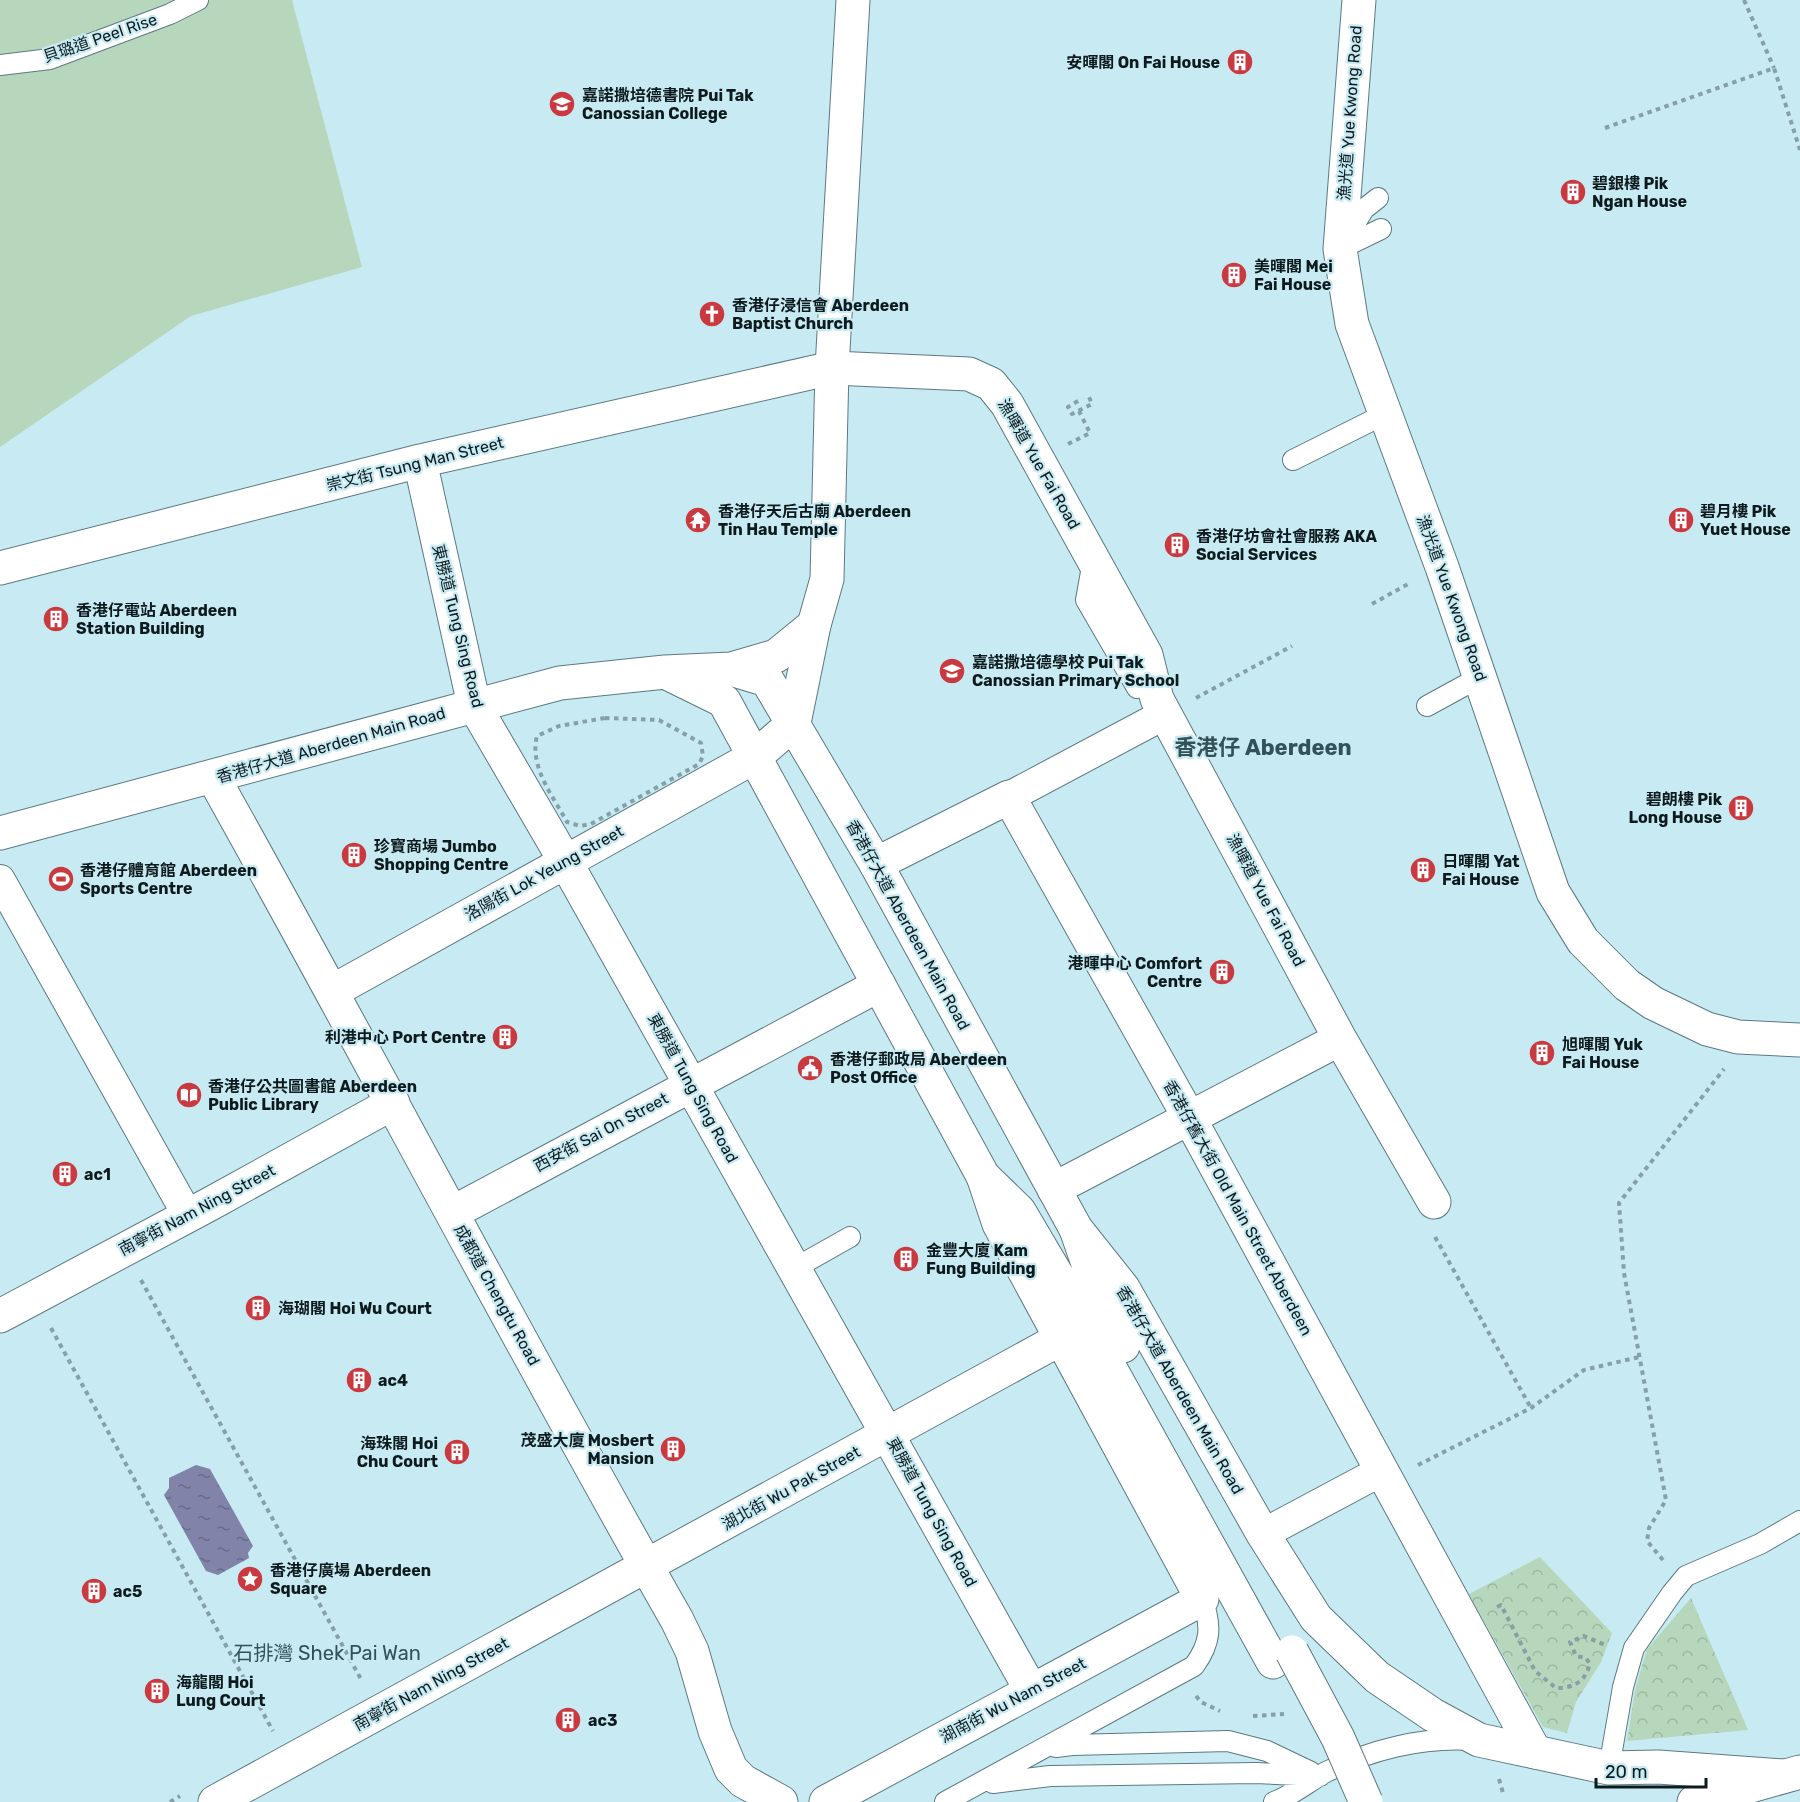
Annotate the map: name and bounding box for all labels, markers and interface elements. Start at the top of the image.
street label: 貝璐道 Peel Rise [41,10,160,66]
street label: 漁光道 Yue Kwong Road [1334,25,1366,201]
building icon: 安暉閣 On Fai House [1225,47,1255,77]
place label: 安暉閣 On Fai House [1066,53,1220,72]
place label: 嘉諾撒培德書院 Pui Tak Canossian College [582,86,754,123]
school or university icon: 嘉諾撒培德書院 Pui Tak Canossian College [547,89,577,119]
place label: 碧銀樓 Pik Ngan House [1592,174,1687,211]
building icon: 碧銀樓 Pik Ngan House [1558,177,1588,207]
place label: 美暉閣 Mei Fai House [1254,257,1333,294]
building icon: 美暉閣 Mei Fai House [1219,260,1249,290]
place label: 香港仔浸信會 Aberdeen Baptist Church [732,296,909,333]
church icon: 香港仔浸信會 Aberdeen Baptist Church [697,299,727,329]
street label: 漁暉道 Yue Fai Road [994,396,1084,532]
street label: 崇文街 Tsung Man Street [324,433,506,495]
place label: 香港仔天后古廟 Aberdeen Tin Hau Temple [718,502,911,539]
place label: 碧月樓 Pik Yuet House [1700,502,1791,539]
temple icon: 香港仔天后古廟 Aberdeen Tin Hau Temple [683,505,713,535]
building icon: 碧月樓 Pik Yuet House [1666,505,1696,535]
street label: 漁光道 Yue Kwong Road [1413,512,1491,684]
place label: 香港仔坊會社會服務 AKA Social Services [1196,527,1377,564]
building icon: 香港仔坊會社會服務 AKA Social Services [1162,530,1192,560]
street label: 東勝道 Tung Sing Road [429,542,487,710]
place label: 香港仔電站 Aberdeen Station Building [76,601,237,638]
building icon: 香港仔電站 Aberdeen Station Building [41,604,71,634]
place label: 嘉諾撒培德學校 Pui Tak Canossian Primary School [972,653,1179,690]
school or university icon: 嘉諾撒培德學校 Pui Tak Canossian Primary School [937,656,967,686]
street label: 香港仔大道 Aberdeen Main Road [214,703,448,787]
district label: 香港仔 Aberdeen [1174,734,1352,761]
place label: 碧朗樓 Pik Long House [1629,790,1723,827]
building icon: 碧朗樓 Pik Long House [1726,793,1756,823]
street label: 香港仔大道 Aberdeen Main Road [842,817,974,1033]
street label: 洛陽街 Lok Yeung Street [461,821,627,925]
street label: 漁暉道 Yue Fai Road [1223,831,1309,969]
place label: 珍寶商場 Jumbo Shopping Centre [374,837,509,874]
building icon: 珍寶商場 Jumbo Shopping Centre [339,840,369,870]
place label: 日暉閣 Yat Fai House [1442,852,1520,889]
building icon: 日暉閣 Yat Fai House [1408,855,1438,885]
place label: 香港仔體育館 Aberdeen Sports Centre [80,861,257,898]
sports icon: 香港仔體育館 Aberdeen Sports Centre [46,864,76,894]
place label: 港暉中心 Comfort Centre [1068,954,1203,991]
building icon: 港暉中心 Comfort Centre [1207,957,1237,987]
street label: 東勝道 Tung Sing Road [644,1010,742,1166]
building icon: 利港中心 Port Centre [490,1022,520,1052]
place label: 利港中心 Port Centre [325,1028,486,1047]
place label: 旭暉閣 Yuk Fai House [1562,1035,1644,1072]
building icon: 旭暉閣 Yuk Fai House [1527,1038,1557,1068]
place label: 香港仔郵政局 Aberdeen Post Office [830,1050,1007,1087]
public building icon: 香港仔郵政局 Aberdeen Post Office [795,1053,825,1083]
place label: 香港仔公共圖書館 Aberdeen Public Library [208,1077,417,1114]
street label: 香港仔舊大街 Old Main Street Aberdeen [1160,1077,1316,1339]
library icon: 香港仔公共圖書館 Aberdeen Public Library [174,1080,204,1110]
street label: 西安街 Sai On Street [531,1089,671,1175]
building icon: ac1 [50,1159,80,1189]
street label: 南寧街 Nam Ning Street [116,1161,278,1259]
place label: ac1 [84,1165,111,1184]
street label: 成都道 Chengtu Road [450,1221,544,1369]
place label: 金豐大廈 Kam Fung Building [926,1241,1036,1278]
building icon: 金豐大廈 Kam Fung Building [891,1244,921,1274]
street label: 香港仔大道 Aberdeen Main Road [1113,1283,1247,1497]
building icon: 海瑚閣 Hoi Wu Court [243,1293,273,1323]
place label: 海瑚閣 Hoi Wu Court [278,1299,432,1318]
building icon: ac4 [344,1365,374,1395]
place label: ac4 [378,1371,408,1390]
place label: 茂盛大廈 Mosbert Mansion [520,1431,655,1468]
place label: 海珠閣 Hoi Chu Court [357,1434,439,1471]
building icon: 茂盛大廈 Mosbert Mansion [658,1434,688,1464]
street label: 東勝道 Tung Sing Road [883,1434,981,1590]
building icon: 海珠閣 Hoi Chu Court [442,1437,472,1467]
street label: 湖北街 Wu Pak Street [718,1442,864,1534]
place label: 香港仔廣場 Aberdeen Square [270,1561,431,1598]
place icon: 香港仔廣場 Aberdeen Square [235,1564,265,1594]
building icon: ac5 [79,1576,109,1606]
place label: ac5 [113,1582,142,1601]
street label: 南寧街 Nam Ning Street [350,1633,512,1735]
district label: 石排灣 Shek Pai Wan [233,1641,421,1665]
street label: 湖南街 Wu Nam Street [937,1653,1089,1747]
place label: 海龍閣 Hoi Lung Court [176,1673,266,1710]
building icon: 海龍閣 Hoi Lung Court [142,1676,172,1706]
building icon: ac3 [553,1705,583,1735]
place label: ac3 [588,1711,617,1730]
scale bar [1596,1751,1706,1789]
text: 20 m [1605,1761,1647,1783]

